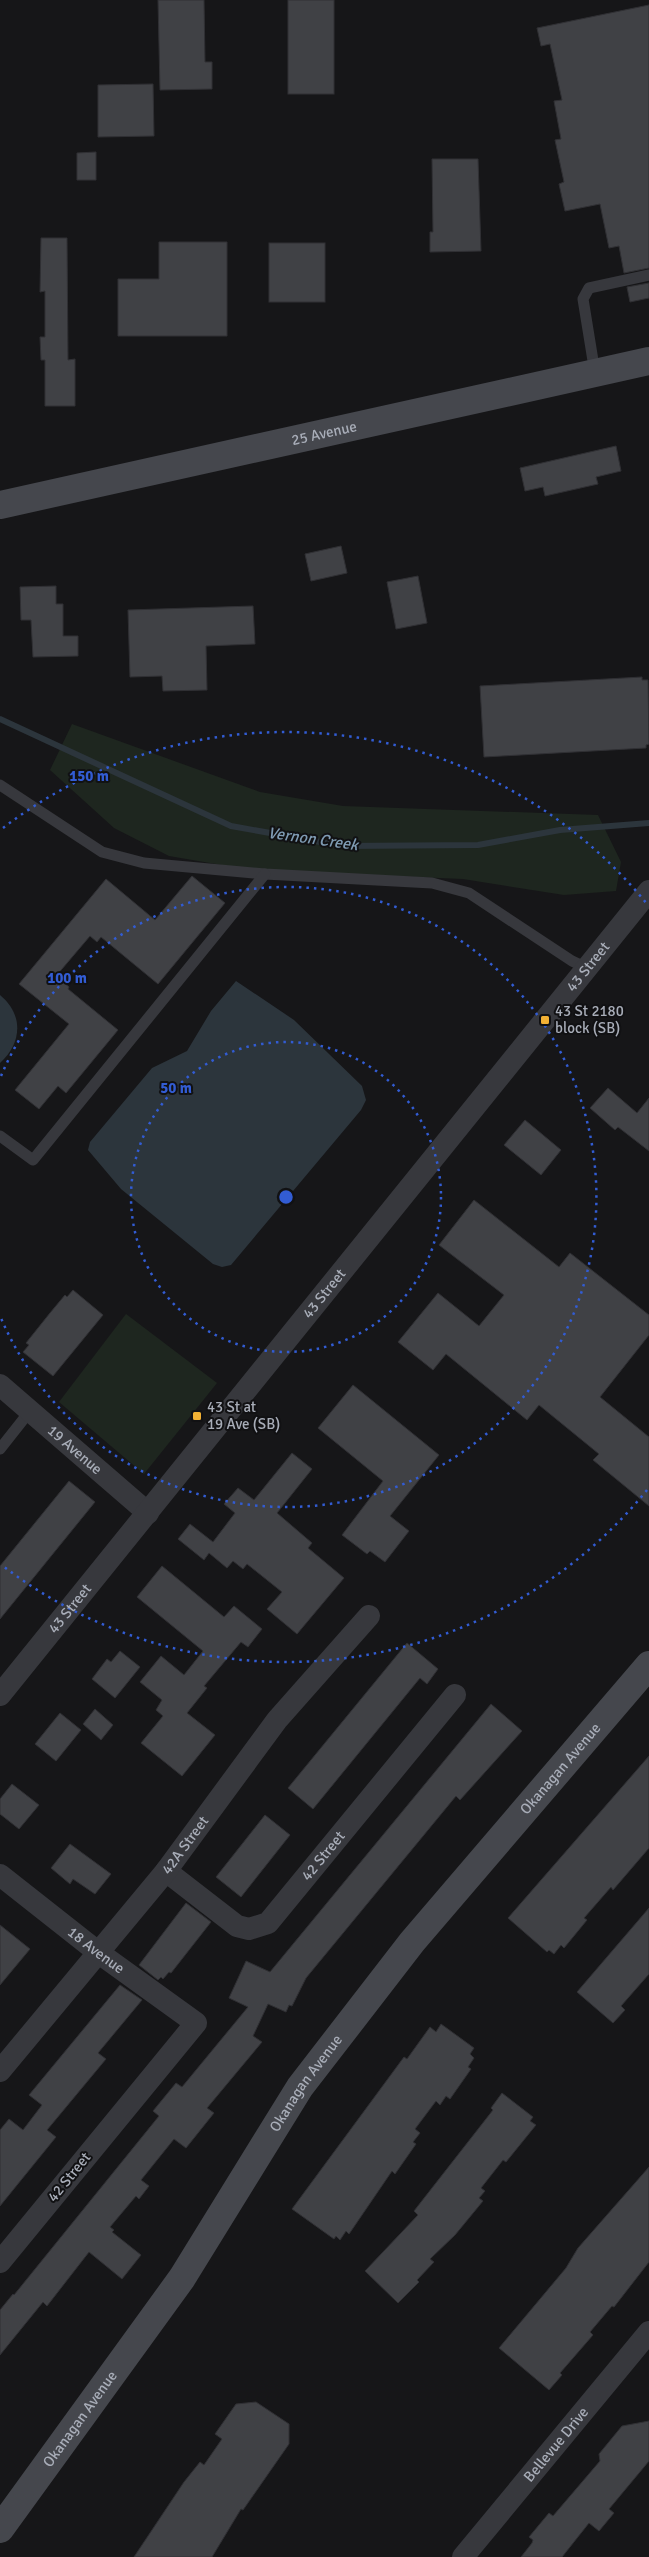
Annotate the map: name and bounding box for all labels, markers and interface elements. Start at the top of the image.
street label: 25 Avenue [290,417,359,449]
text: 150 m [69,767,109,785]
water label: Vernon Creek [267,823,361,856]
street label: 43 Street [562,938,613,995]
text: 100 m [47,969,87,987]
place label: 43 St 2180 block (SB) [555,1002,624,1037]
marker: 43 St 2180 block (SB) [539,1014,551,1026]
text: 50 m [160,1079,192,1097]
centre of rings [277,1188,295,1206]
street label: 43 Street [299,1265,350,1322]
place label: 43 St at 19 Ave (SB) [207,1398,280,1433]
marker: 43 St at 19 Ave (SB) [191,1410,203,1422]
street label: 19 Avenue [44,1421,106,1478]
street label: 43 Street [44,1580,95,1637]
street label: Okanagan Avenue [516,1719,605,1818]
street label: 42A Street [158,1812,212,1878]
street label: 42 Street [298,1827,349,1884]
street label: 18 Avenue [64,1923,128,1977]
street label: Okanagan Avenue [266,2031,346,2135]
street label: 42 Street [44,2149,94,2205]
street label: Okanagan Avenue [39,2367,121,2471]
street label: Bellevue Drive [520,2403,592,2486]

